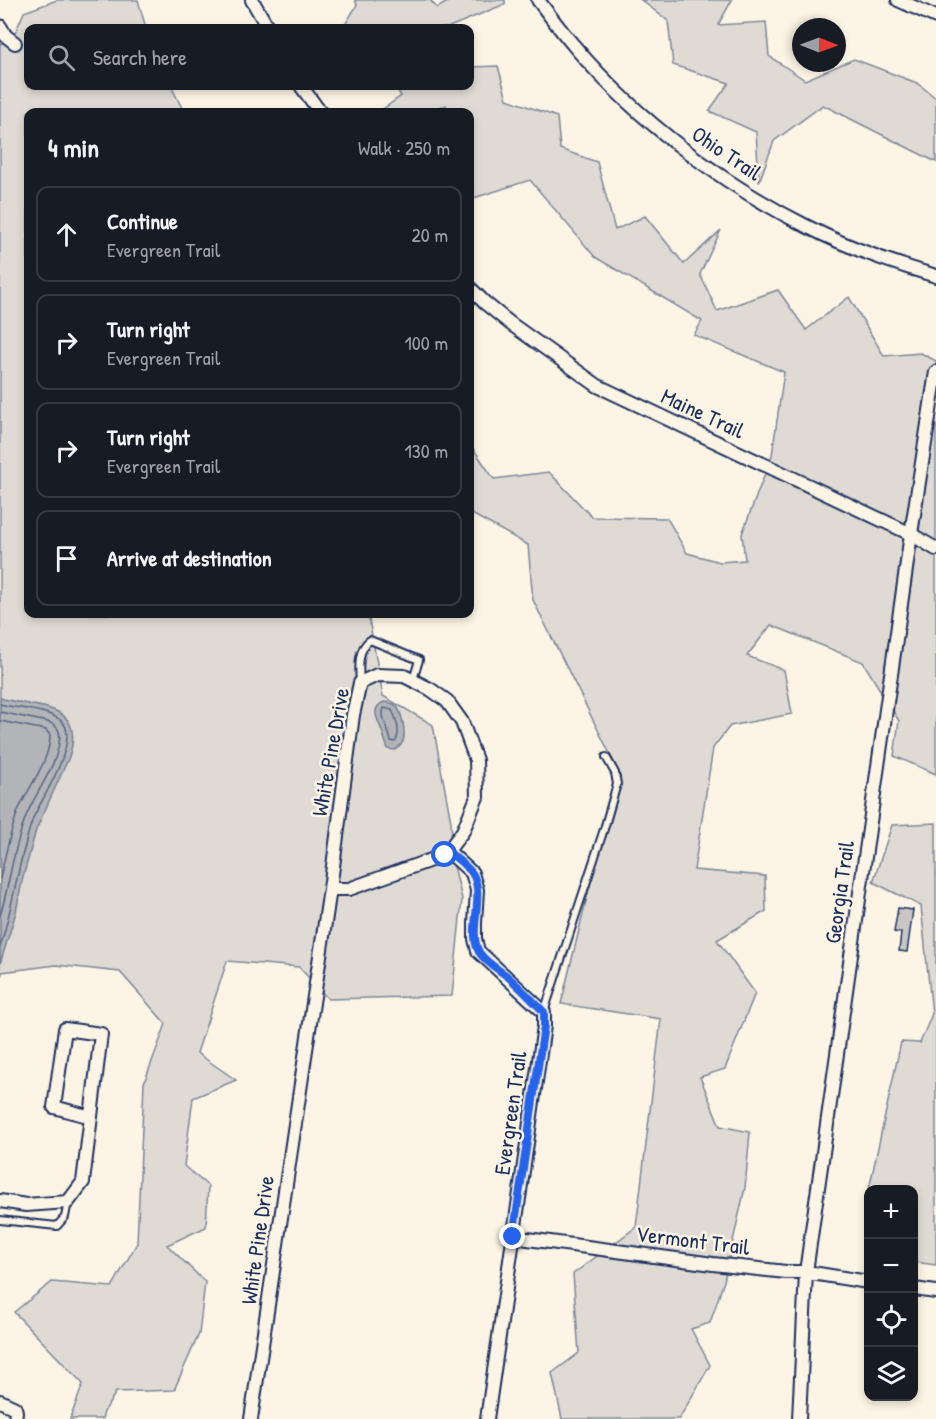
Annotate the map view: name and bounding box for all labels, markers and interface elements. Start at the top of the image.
north arrow [792,18,846,72]
search box [24,24,474,90]
icon: search [45,41,78,74]
text: Search here [93,42,187,72]
street label: Ohio Trail [686,119,768,187]
text: 4 min [48,130,99,165]
text: Walk · 250 m [358,134,450,161]
text: Continue [107,206,178,236]
icon: ahead [50,218,83,251]
text: 20 m [411,221,448,248]
text: Evergreen Trail [107,236,220,263]
text: Turn right [107,314,190,344]
icon: right [50,326,83,359]
text: 100 m [405,329,448,356]
text: Evergreen Trail [107,344,220,371]
street label: Maine Trail [657,381,750,445]
text: Turn right [107,422,190,452]
icon: right [50,434,83,467]
text: 130 m [405,437,448,464]
text: Evergreen Trail [107,452,220,479]
icon: arrive [50,542,83,575]
text: Arrive at destination [107,543,272,573]
street label: White Pine Drive [304,685,356,819]
street label: Georgia Trail [817,839,861,945]
route start [431,841,457,867]
street label: Evergreen Trail [486,1049,534,1177]
street label: White Pine Drive [233,1173,281,1306]
map controls [864,1185,918,1401]
button: + [864,1185,918,1239]
street label: Vermont Trail [635,1218,752,1262]
route end [499,1223,525,1249]
button: − [864,1239,918,1293]
button: locate [864,1293,918,1347]
button: layers [864,1347,918,1401]

